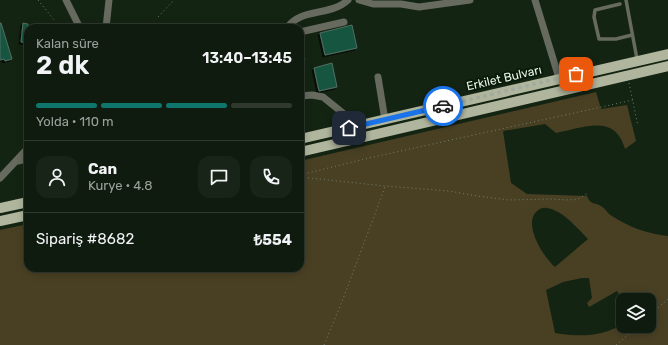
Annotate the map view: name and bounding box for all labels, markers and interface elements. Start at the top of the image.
text: Kalan süre [36,36,99,51]
text: 13:40–13:45 [202,49,292,67]
text: 2 dk [36,50,89,81]
pin [559,57,593,91]
street label: Erkilet Bulvarı [465,63,543,93]
icon: bag [565,63,587,85]
courier [423,86,463,126]
icon: car [432,95,454,117]
pin [332,111,366,145]
text: Yolda · 110 m [36,114,114,129]
icon: home [338,117,360,139]
button: person [36,156,78,198]
button: chat [198,156,240,198]
button: phone [250,156,292,198]
text: Can [88,160,117,178]
text: Kurye · 4.8 [88,178,152,193]
text: Sipariş #8682 [36,230,134,248]
text: ₺554 [254,231,292,249]
map controls [616,293,656,333]
button: layers [616,293,656,333]

